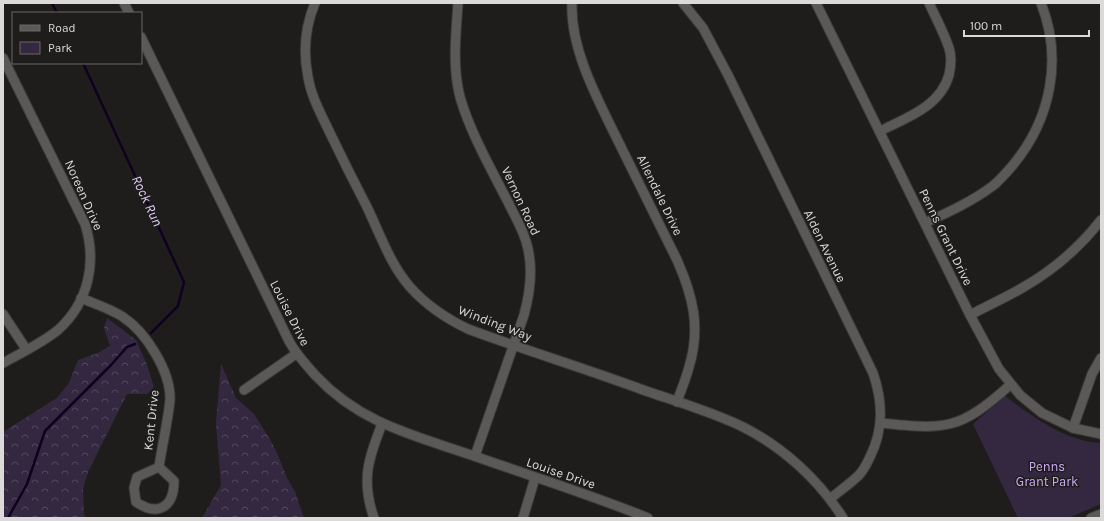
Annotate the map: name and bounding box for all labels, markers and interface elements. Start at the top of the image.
legend [12,12,142,64]
scale bar [964,12,1089,38]
text: 100 m [970,19,1002,33]
text: Road [48,21,76,35]
text: Park [48,41,73,55]
street label: Allendale Drive [634,152,686,238]
street label: Noreen Drive [62,158,106,233]
street label: Vernon Road [499,164,543,238]
water label: Rock Run [128,173,166,229]
street label: Penns Grant Drive [916,186,976,288]
street label: Alden Avenue [801,207,849,285]
street label: Louise Drive [267,278,313,349]
street label: Winding Way [456,302,534,344]
street label: Kent Drive [140,389,162,451]
street label: Louise Drive [525,454,598,492]
park label: Penns Grant Park [1016,459,1078,489]

